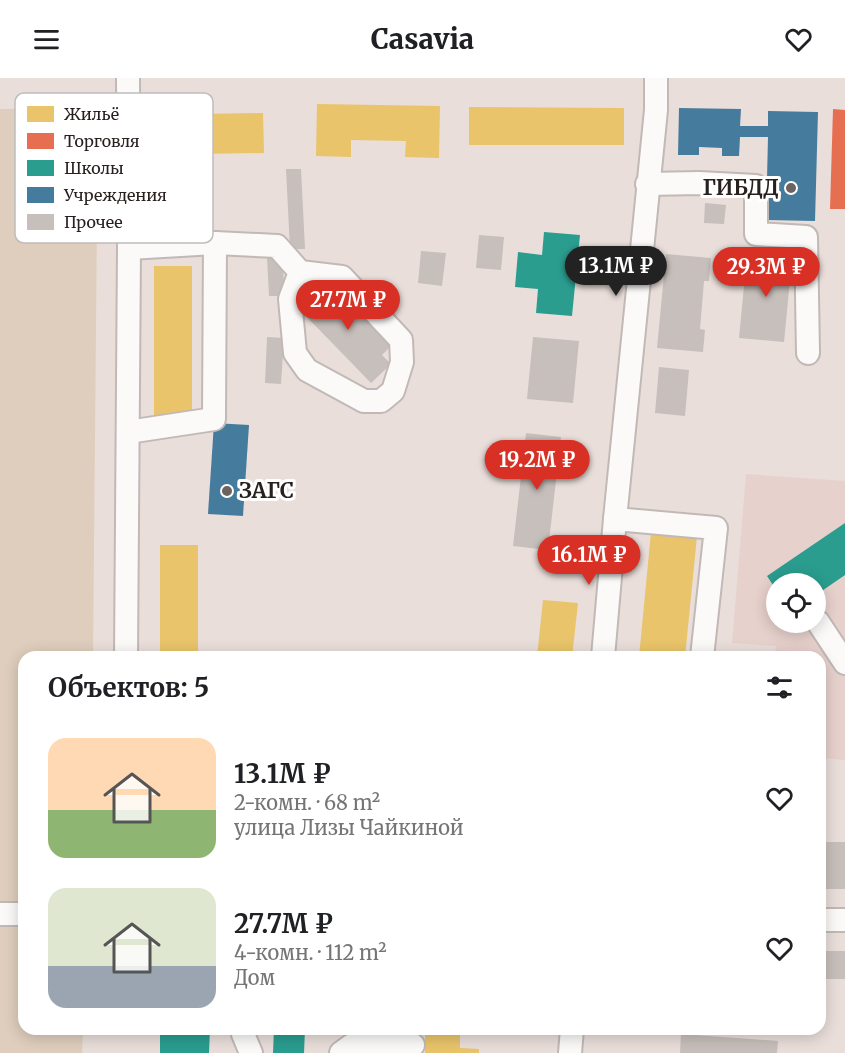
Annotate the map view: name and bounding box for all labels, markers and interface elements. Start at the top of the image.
text: Casavia [371,22,474,56]
icon: menu [30,23,63,56]
icon: heart [782,23,815,56]
legend [15,93,213,243]
text: Жильё [64,104,119,124]
text: Торговля [64,131,140,151]
text: Школы [64,158,124,178]
place label: ГИБДД [703,174,779,201]
marker: ГИБДД [784,181,798,195]
text: Учреждения [63,185,167,205]
text: Прочее [64,212,123,232]
pin: 13.1M ₽ [561,246,671,297]
pin: 29.3M ₽ [711,247,821,298]
text: 13.1M ₽ [579,253,653,278]
text: 29.3M ₽ [727,254,805,279]
pin: 27.7M ₽ [293,280,403,331]
text: 27.7M ₽ [310,287,386,312]
pin: 19.2M ₽ [482,440,592,491]
text: 19.2M ₽ [499,447,575,472]
place label: ЗАГС [239,477,294,504]
marker: ЗАГС [220,484,234,498]
pin: 16.1M ₽ [534,535,644,586]
text: 16.1M ₽ [551,542,627,567]
map controls [766,573,826,633]
button: locate [766,573,826,633]
text: Объектов: 5 [48,671,209,704]
icon: filters [763,671,796,704]
text: 13.1M ₽ [234,757,331,790]
icon: home [96,762,168,834]
icon: heart [763,782,796,815]
text: 2-комн. · 68 m² [234,790,380,815]
text: улица Лизы Чайкиной [234,815,463,840]
text: 27.7M ₽ [234,907,333,940]
icon: home [96,912,168,984]
icon: heart [763,932,796,965]
text: 4-комн. · 112 m² [234,940,387,965]
text: Дом [234,965,275,990]

